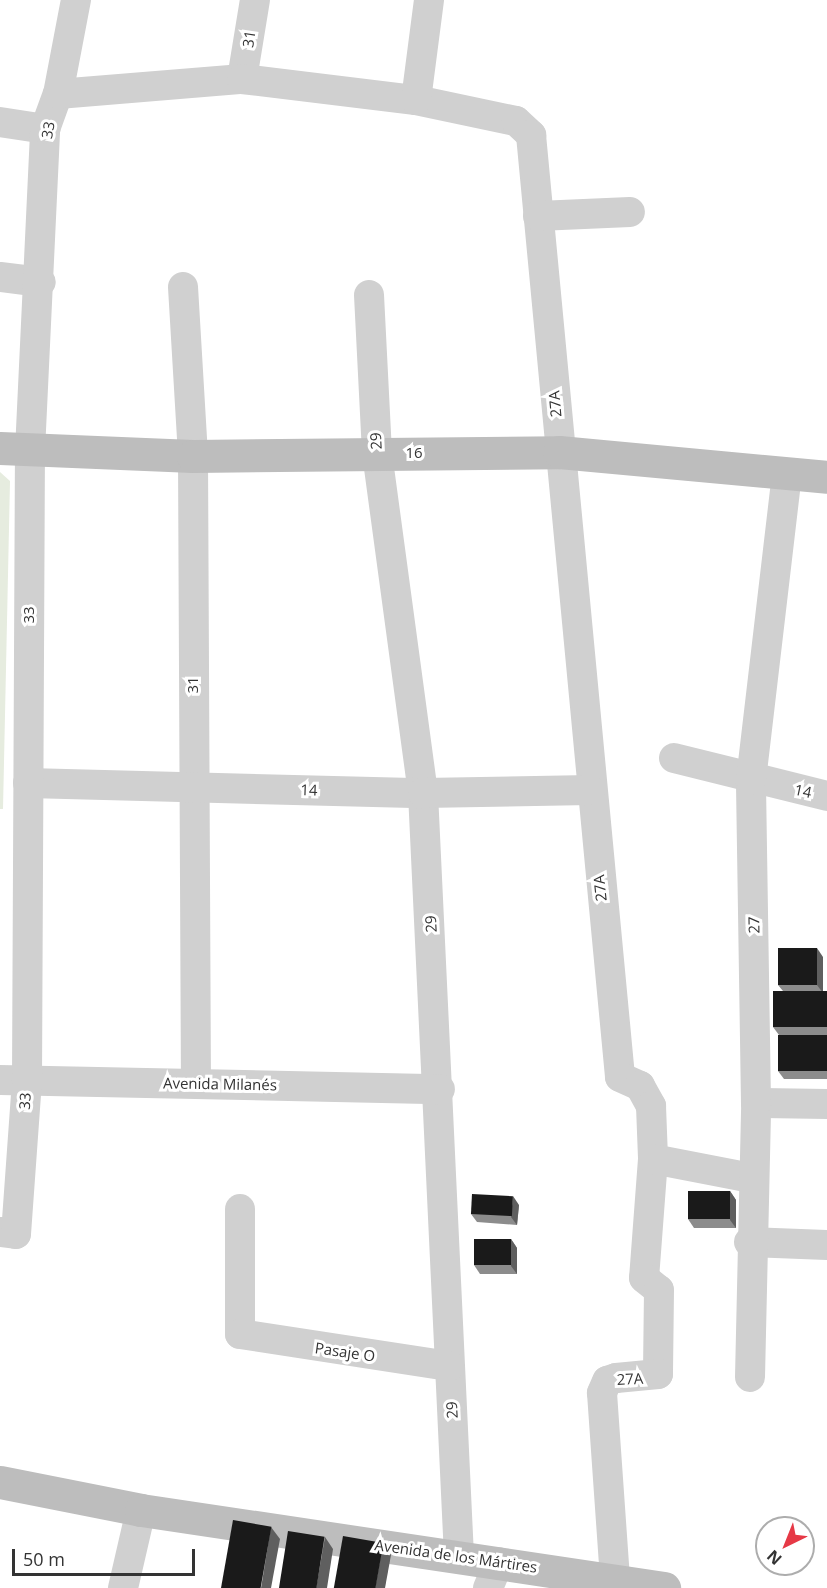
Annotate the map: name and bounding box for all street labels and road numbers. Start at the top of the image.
street label: 31 [239,29,259,49]
street label: 33 [38,120,58,140]
street label: 27A [545,390,565,418]
street label: 29 [367,432,385,450]
street label: 16 [405,444,423,462]
street label: 33 [20,606,38,624]
street label: 31 [184,676,202,694]
street label: 14 [793,780,813,802]
street label: 14 [300,781,318,799]
street label: 27A [590,874,610,902]
street label: 29 [422,915,440,933]
street label: 27 [745,916,763,934]
street label: Avenida Milanés [163,1074,277,1094]
street label: 33 [15,1092,35,1110]
street label: Pasaje O [314,1339,376,1365]
street label: 27A [616,1369,644,1389]
street label: 29 [443,1401,461,1419]
street label: Avenida de los Mártires [374,1536,538,1576]

